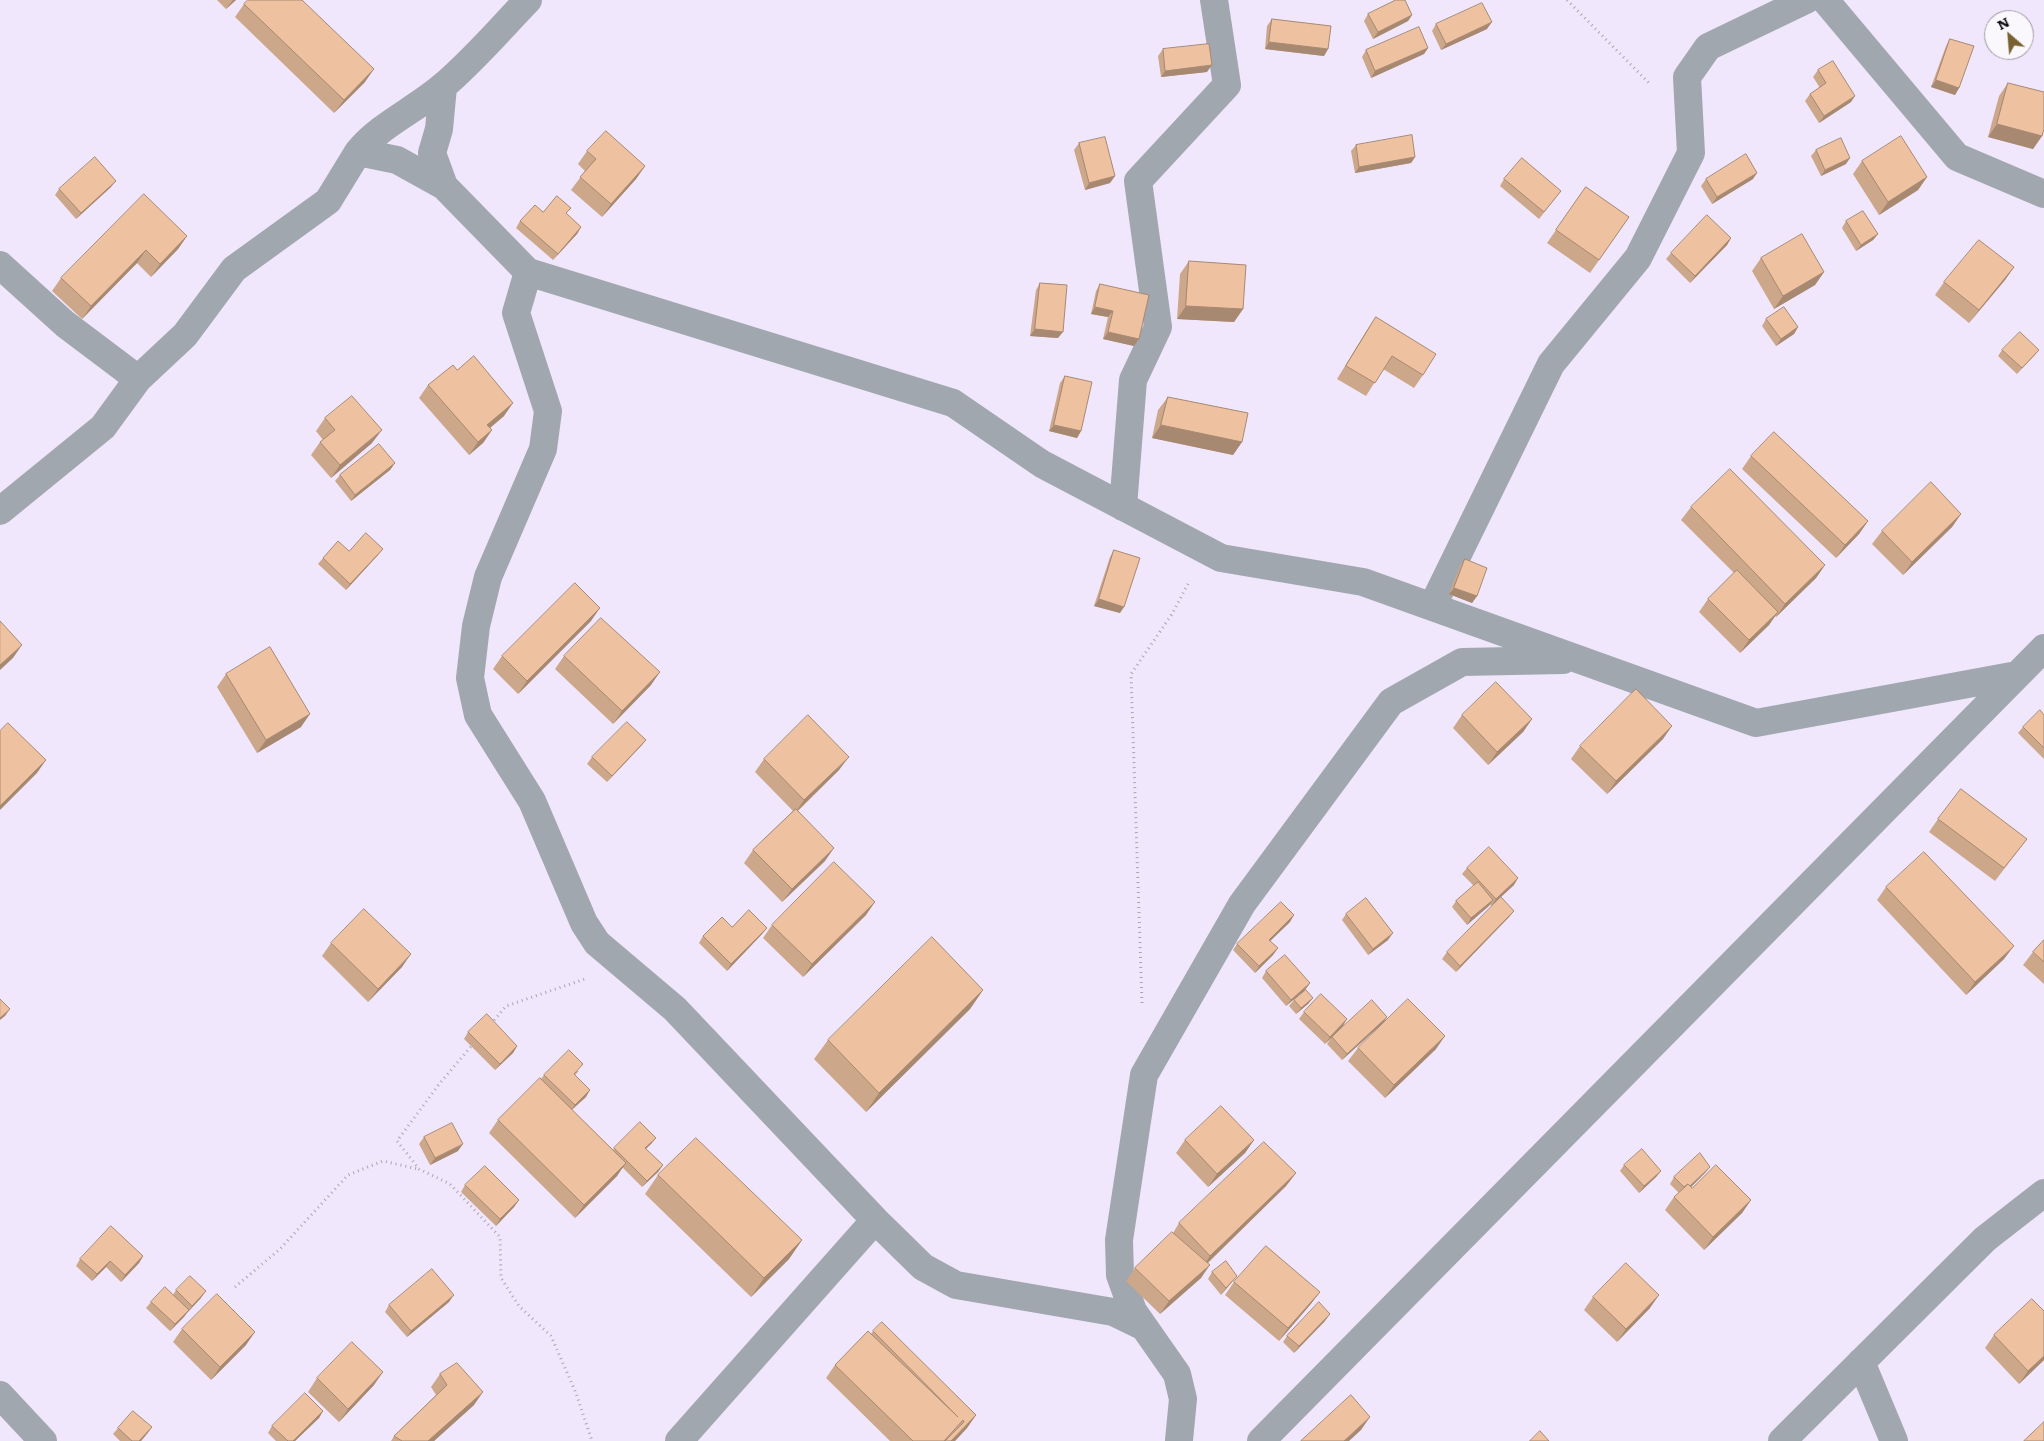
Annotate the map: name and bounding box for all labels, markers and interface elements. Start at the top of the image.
north arrow [1984,10,2034,60]
text: N [1993,11,2012,34]

